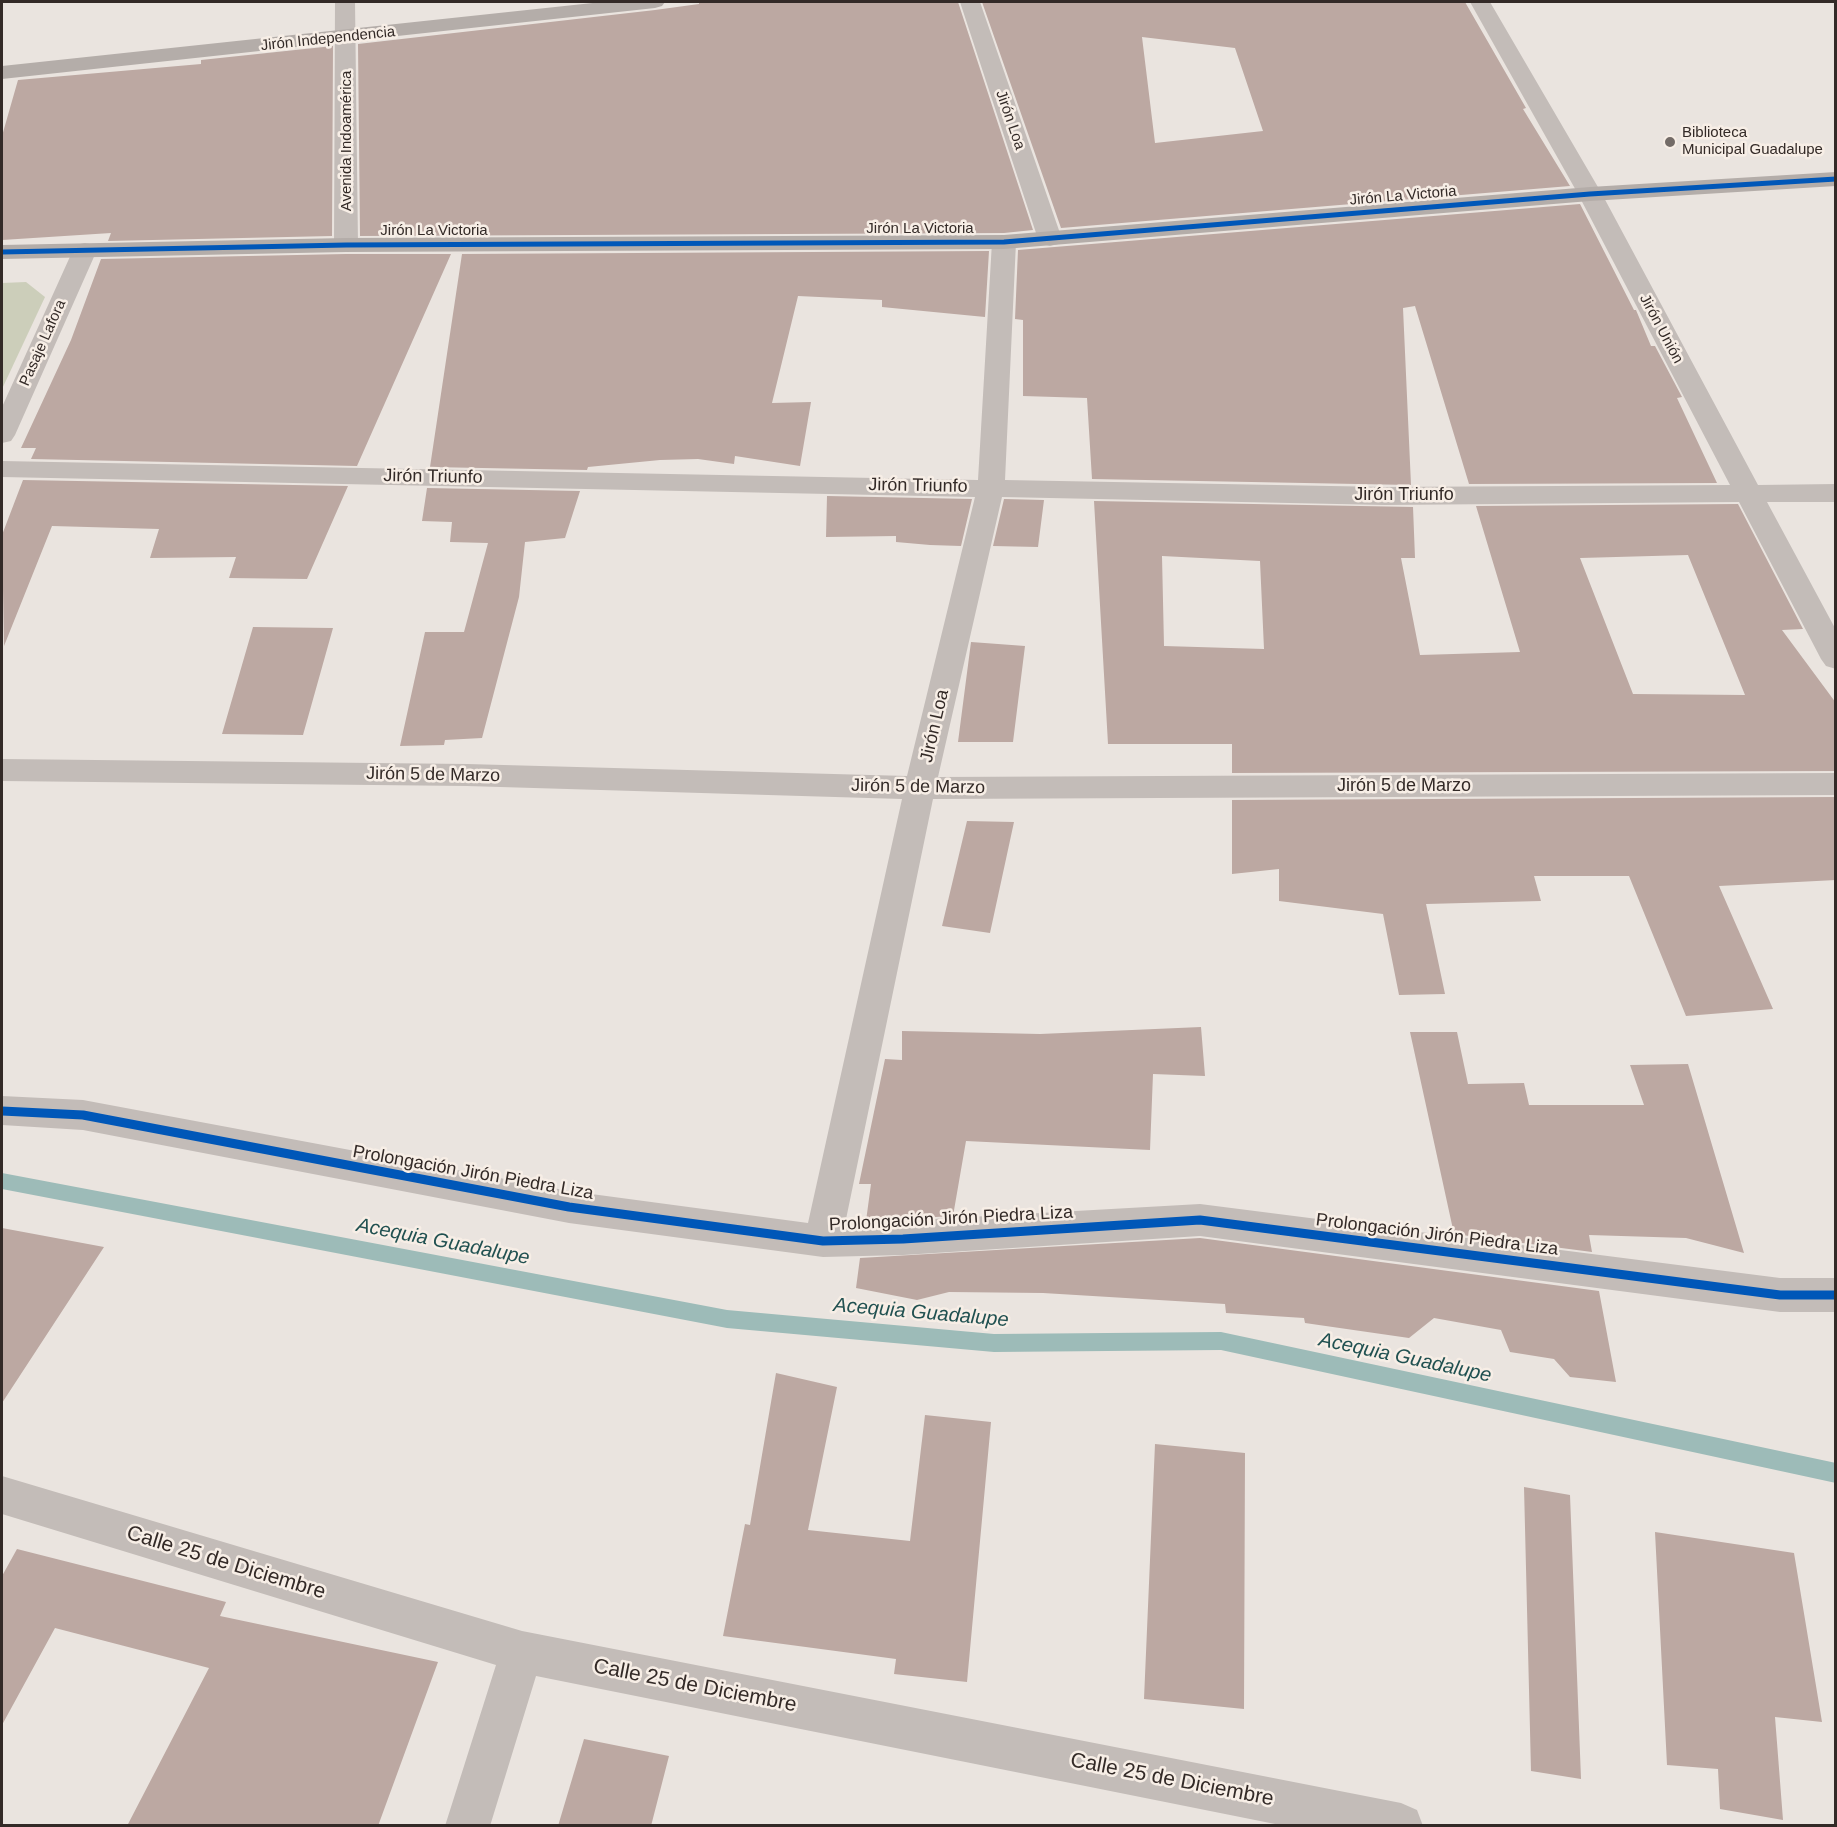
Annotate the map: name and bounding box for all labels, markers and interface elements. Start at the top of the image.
street label: Jirón Independencia [260,23,396,55]
street label: Avenida Indoamérica [338,71,356,211]
street label: Jirón Loa [991,88,1029,152]
place label: Biblioteca Municipal Guadalupe [1682,124,1823,159]
marker: Biblioteca Municipal Guadalupe [1663,135,1677,149]
street label: Jirón La Victoria [1349,182,1457,210]
street label: Jirón La Victoria [866,220,974,238]
street label: Jirón La Victoria [380,222,488,240]
street label: Jirón Unión [1635,291,1687,367]
street label: Pasaje Lafora [16,297,70,389]
street label: Jirón Triunfo [383,465,483,489]
street label: Jirón Triunfo [868,474,968,498]
street label: Jirón Triunfo [1354,484,1454,506]
street label: Jirón Loa [916,687,954,765]
street label: Jirón 5 de Marzo [366,763,500,787]
street label: Jirón 5 de Marzo [851,775,985,799]
street label: Jirón 5 de Marzo [1337,775,1471,797]
street label: Prolongación Jirón Piedra Liza [351,1141,595,1205]
street label: Prolongación Jirón Piedra Liza [829,1202,1073,1236]
street label: Prolongación Jirón Piedra Liza [1315,1209,1559,1261]
water label: Acequia Guadalupe [354,1213,532,1271]
water label: Acequia Guadalupe [832,1293,1010,1333]
water label: Acequia Guadalupe [1317,1328,1493,1388]
street label: Calle 25 de Diciembre [124,1521,328,1605]
street label: Calle 25 de Diciembre [591,1654,799,1718]
street label: Calle 25 de Diciembre [1068,1748,1276,1812]

